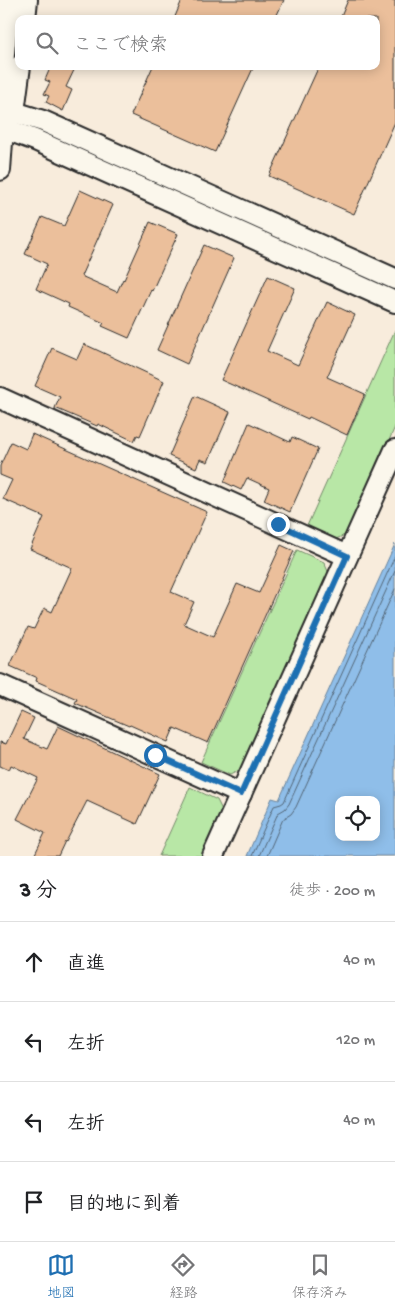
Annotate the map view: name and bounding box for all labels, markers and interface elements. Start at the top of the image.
search box [15,15,380,70]
icon: search [33,29,61,57]
text: ここで検索 [73,35,168,58]
route end [267,513,290,536]
route start [144,744,167,767]
map controls [335,796,380,841]
button: locate [335,796,380,841]
text: 3 分 [20,880,57,905]
text: 徒歩 · 200 m [289,883,375,902]
icon: ahead [20,948,48,976]
text: 40 m [343,952,375,971]
text: 直進 [67,954,105,977]
icon: left [20,1028,48,1056]
text: 120 m [336,1032,375,1051]
text: 左折 [67,1034,105,1057]
icon: left [20,1108,48,1136]
text: 40 m [343,1112,375,1131]
text: 左折 [67,1114,105,1137]
icon: arrive [20,1188,48,1216]
text: 目的地に到着 [67,1194,181,1217]
tab: 地図 [47,1251,75,1303]
tab: 経路 [169,1251,197,1303]
tab: 保存済み [292,1251,348,1303]

